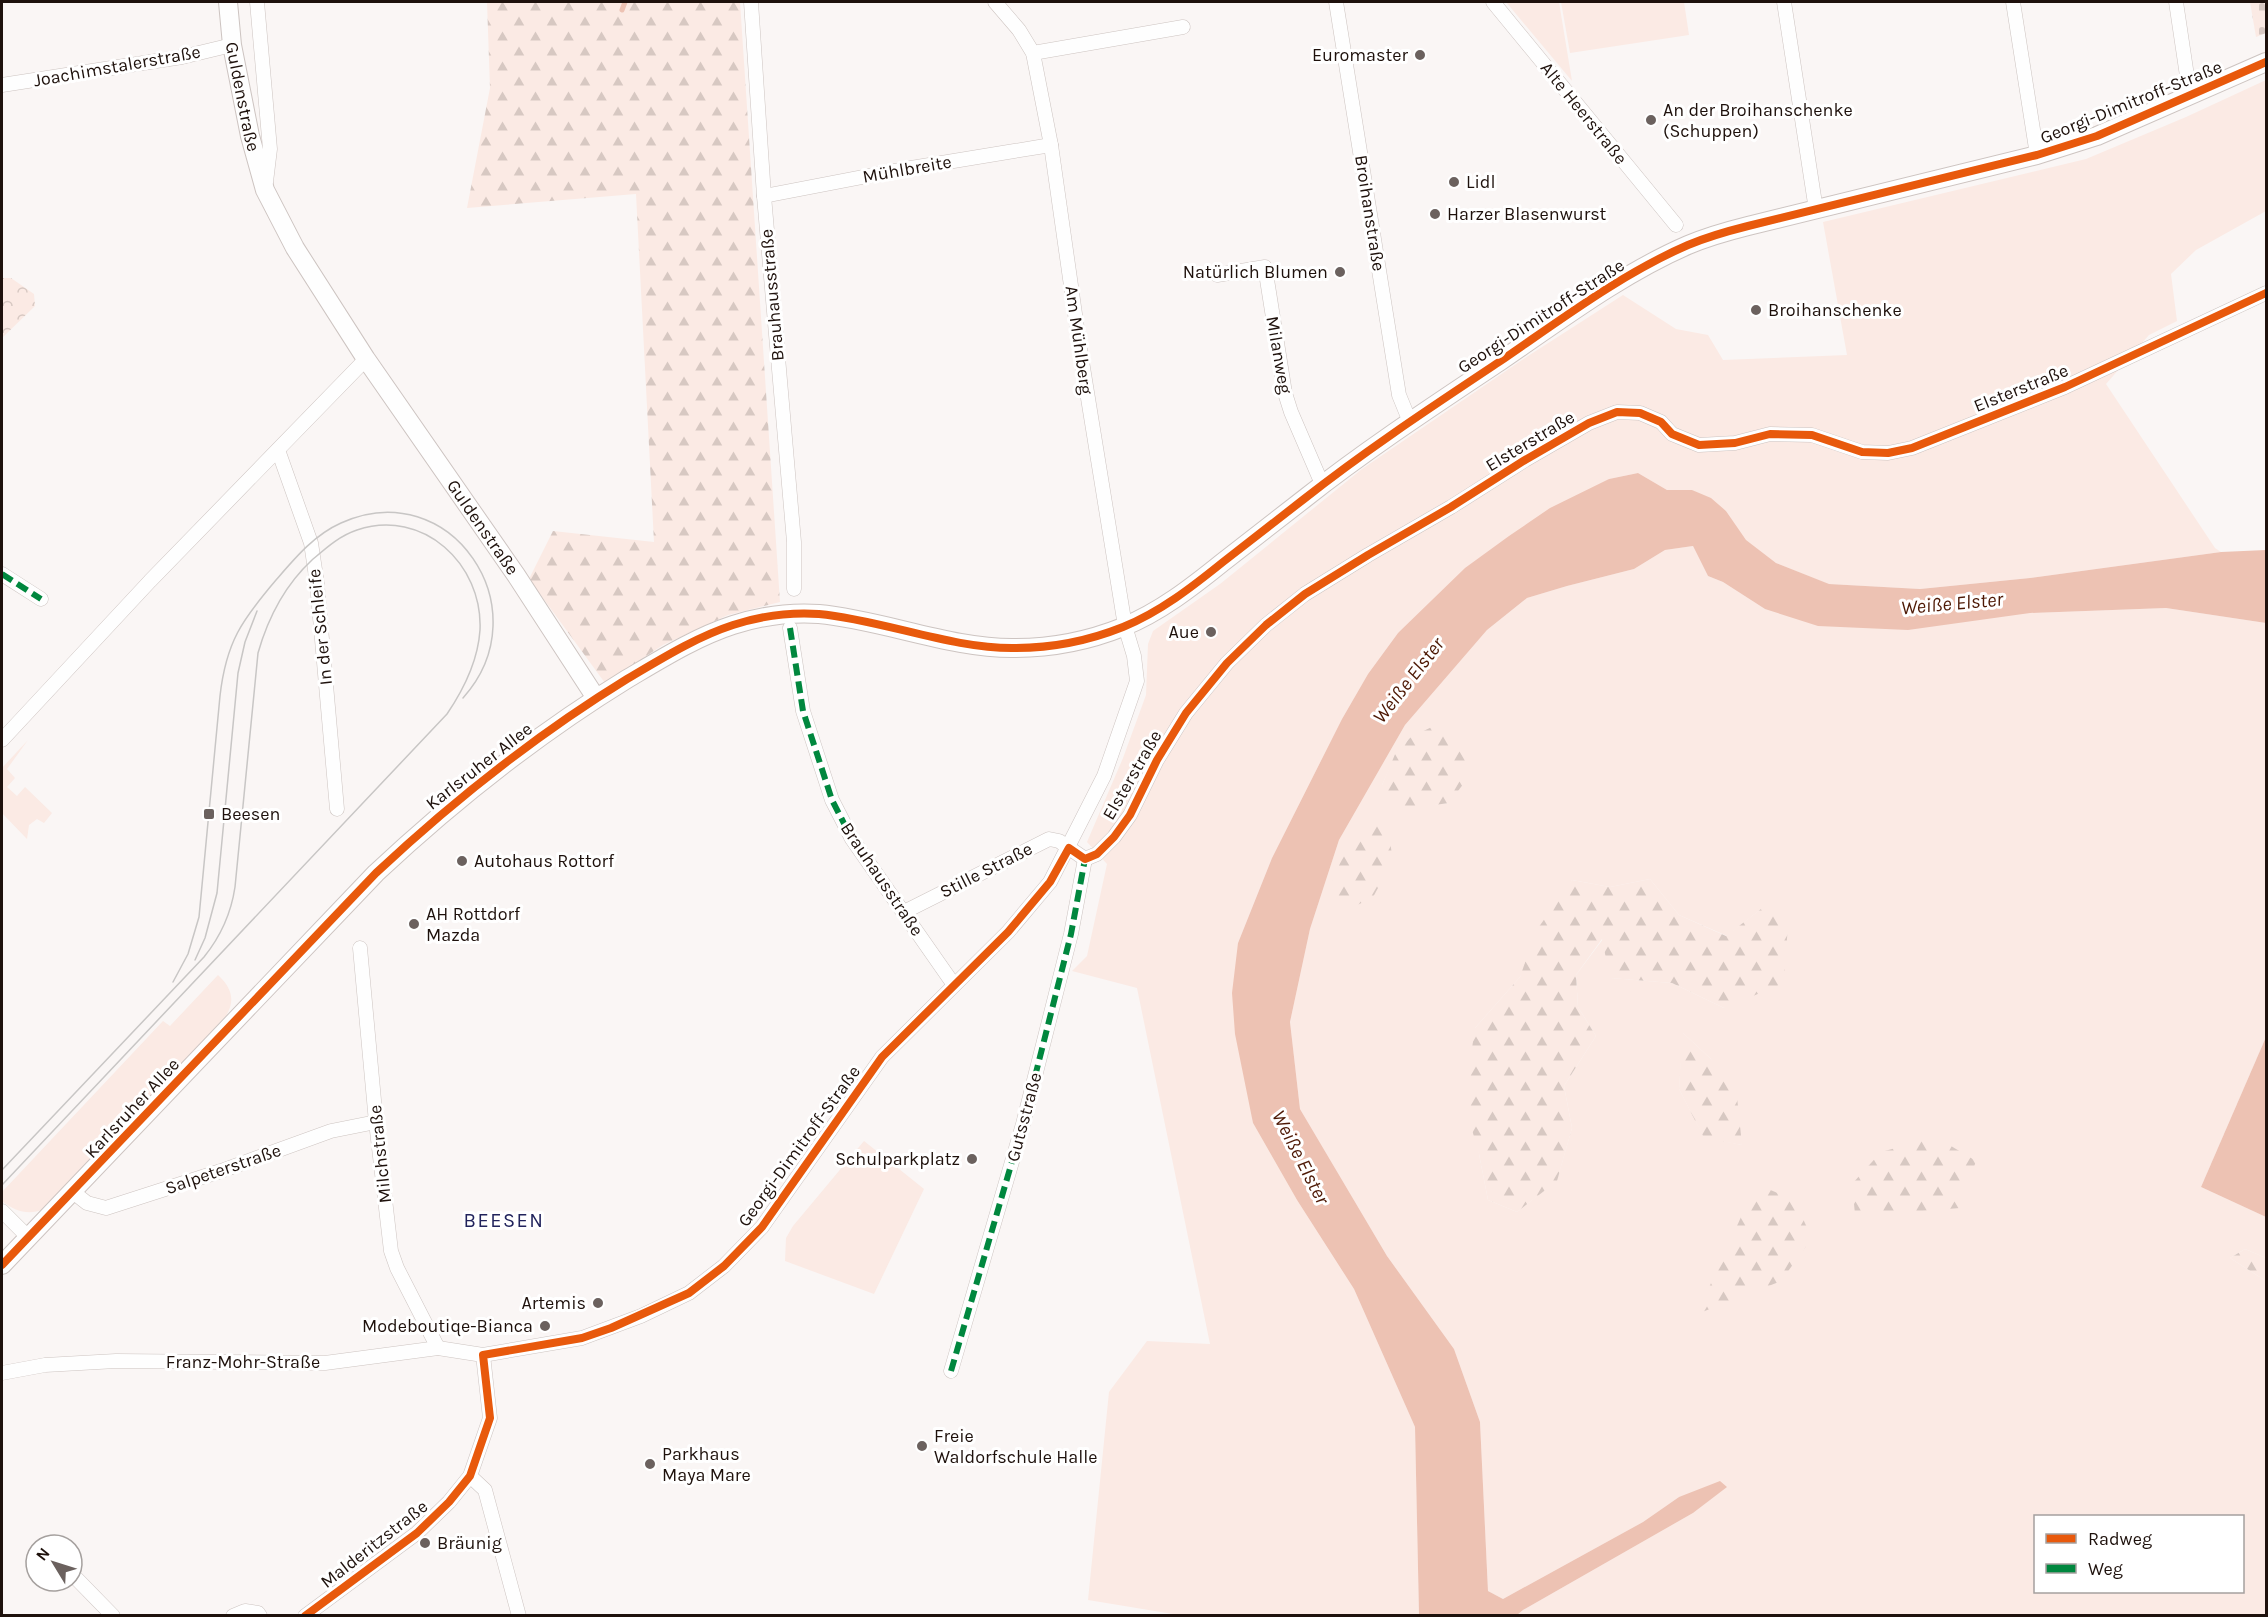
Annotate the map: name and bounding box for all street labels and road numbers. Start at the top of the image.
street label: Joachimstalerstraße [32,40,202,92]
street label: Guldenstraße [221,40,265,154]
street label: Georgi-Dimitroff-Straße [2037,55,2225,149]
street label: Alte Heerstraße [1536,57,1632,169]
street label: Mühlbreite [861,150,953,188]
street label: Broihanstraße [1350,153,1390,273]
street label: Brauhausstraße [755,228,789,362]
street label: Georgi-Dimitroff-Straße [1454,254,1628,378]
street label: Am Mühlberg [1060,284,1098,396]
street label: Milanweg [1261,314,1297,396]
street label: Elsterstraße [1970,359,2072,417]
street label: Elsterstraße [1481,406,1579,476]
street label: Guldenstraße [442,475,524,579]
street label: In der Schleife [303,568,337,686]
street label: Karlsruher Allee [421,718,537,814]
street label: Elsterstraße [1097,726,1167,824]
street label: Brauhausstraße [836,818,928,940]
street label: Stille Straße [936,837,1036,903]
street label: Karlsruher Allee [80,1053,184,1163]
street label: Georgi-Dimitroff-Straße [733,1061,865,1231]
street label: Gutsstraße [1002,1070,1046,1164]
street label: Milchstraße [364,1104,396,1204]
street label: Salpeterstraße [162,1139,284,1199]
street label: Franz-Mohr-Straße [166,1351,320,1373]
street label: Malderitzstraße [316,1495,432,1593]

